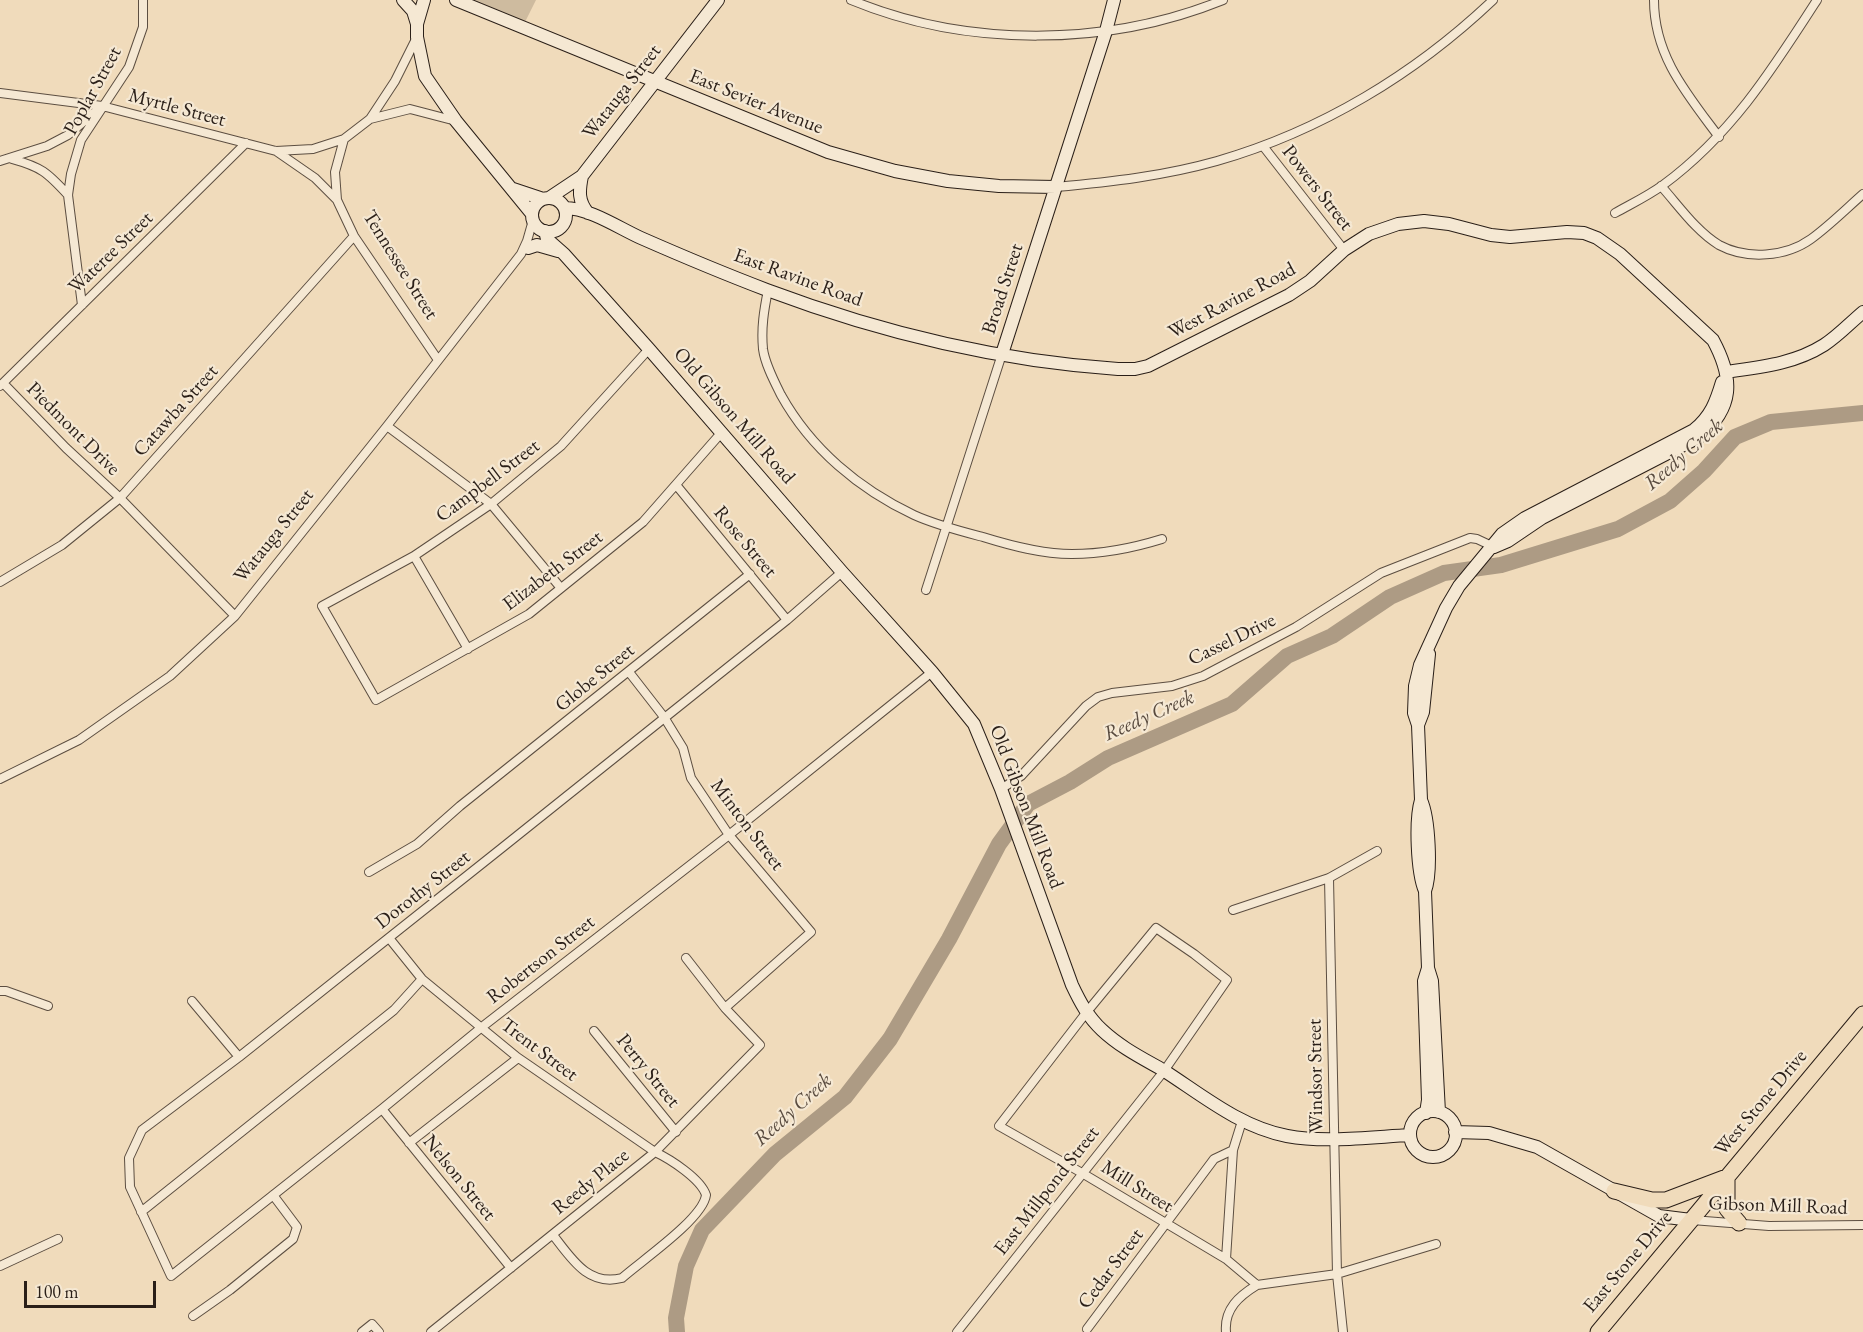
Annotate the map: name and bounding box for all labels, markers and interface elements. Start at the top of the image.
street label: Watauga Street [578,40,666,144]
street label: Poplar Street [59,43,127,139]
street label: East Sevier Avenue [686,64,826,140]
street label: Myrtle Street [126,84,228,132]
street label: Powers Street [1276,141,1358,235]
street label: Tennessee Street [357,206,443,324]
street label: Wateree Street [64,207,158,299]
street label: Broad Street [977,241,1029,337]
street label: East Ravine Road [730,244,866,312]
street label: West Ravine Road [1164,257,1300,345]
street label: Old Gibson Mill Road [668,343,800,489]
street label: Catawba Street [128,360,224,462]
street label: Piedmont Drive [21,377,125,481]
water label: Reedy Creek [1639,414,1729,496]
street label: Campbell Street [431,434,545,528]
street label: Watauga Street [229,484,319,588]
street label: Rose Street [708,501,782,583]
street label: Elizabeth Street [498,526,608,616]
street label: Cassel Drive [1184,609,1280,671]
street label: Globe Street [550,639,640,717]
water label: Reedy Creek [1100,685,1198,747]
street label: Old Gibson Mill Road [984,722,1068,892]
street label: Minton Street [705,775,789,875]
street label: Dorothy Street [371,845,475,935]
street label: Robertson Street [482,911,600,1009]
street label: Trent Street [496,1013,582,1087]
street label: Windsor Street [1303,1019,1329,1133]
street label: Perry Street [611,1029,685,1113]
street label: West Stone Drive [1710,1045,1812,1161]
water label: Reedy Creek [749,1068,837,1152]
street label: East Millpond Street [989,1122,1105,1260]
street label: Nelson Street [417,1130,501,1226]
street label: Reedy Place [548,1144,634,1220]
street label: Mill Street [1097,1156,1177,1218]
street label: Gibson Mill Road [1708,1192,1848,1220]
street label: East Stone Drive [1578,1206,1678,1318]
street label: Cedar Street [1073,1224,1149,1314]
scale bar [27,1269,159,1307]
text: 100 m [35,1280,79,1303]

